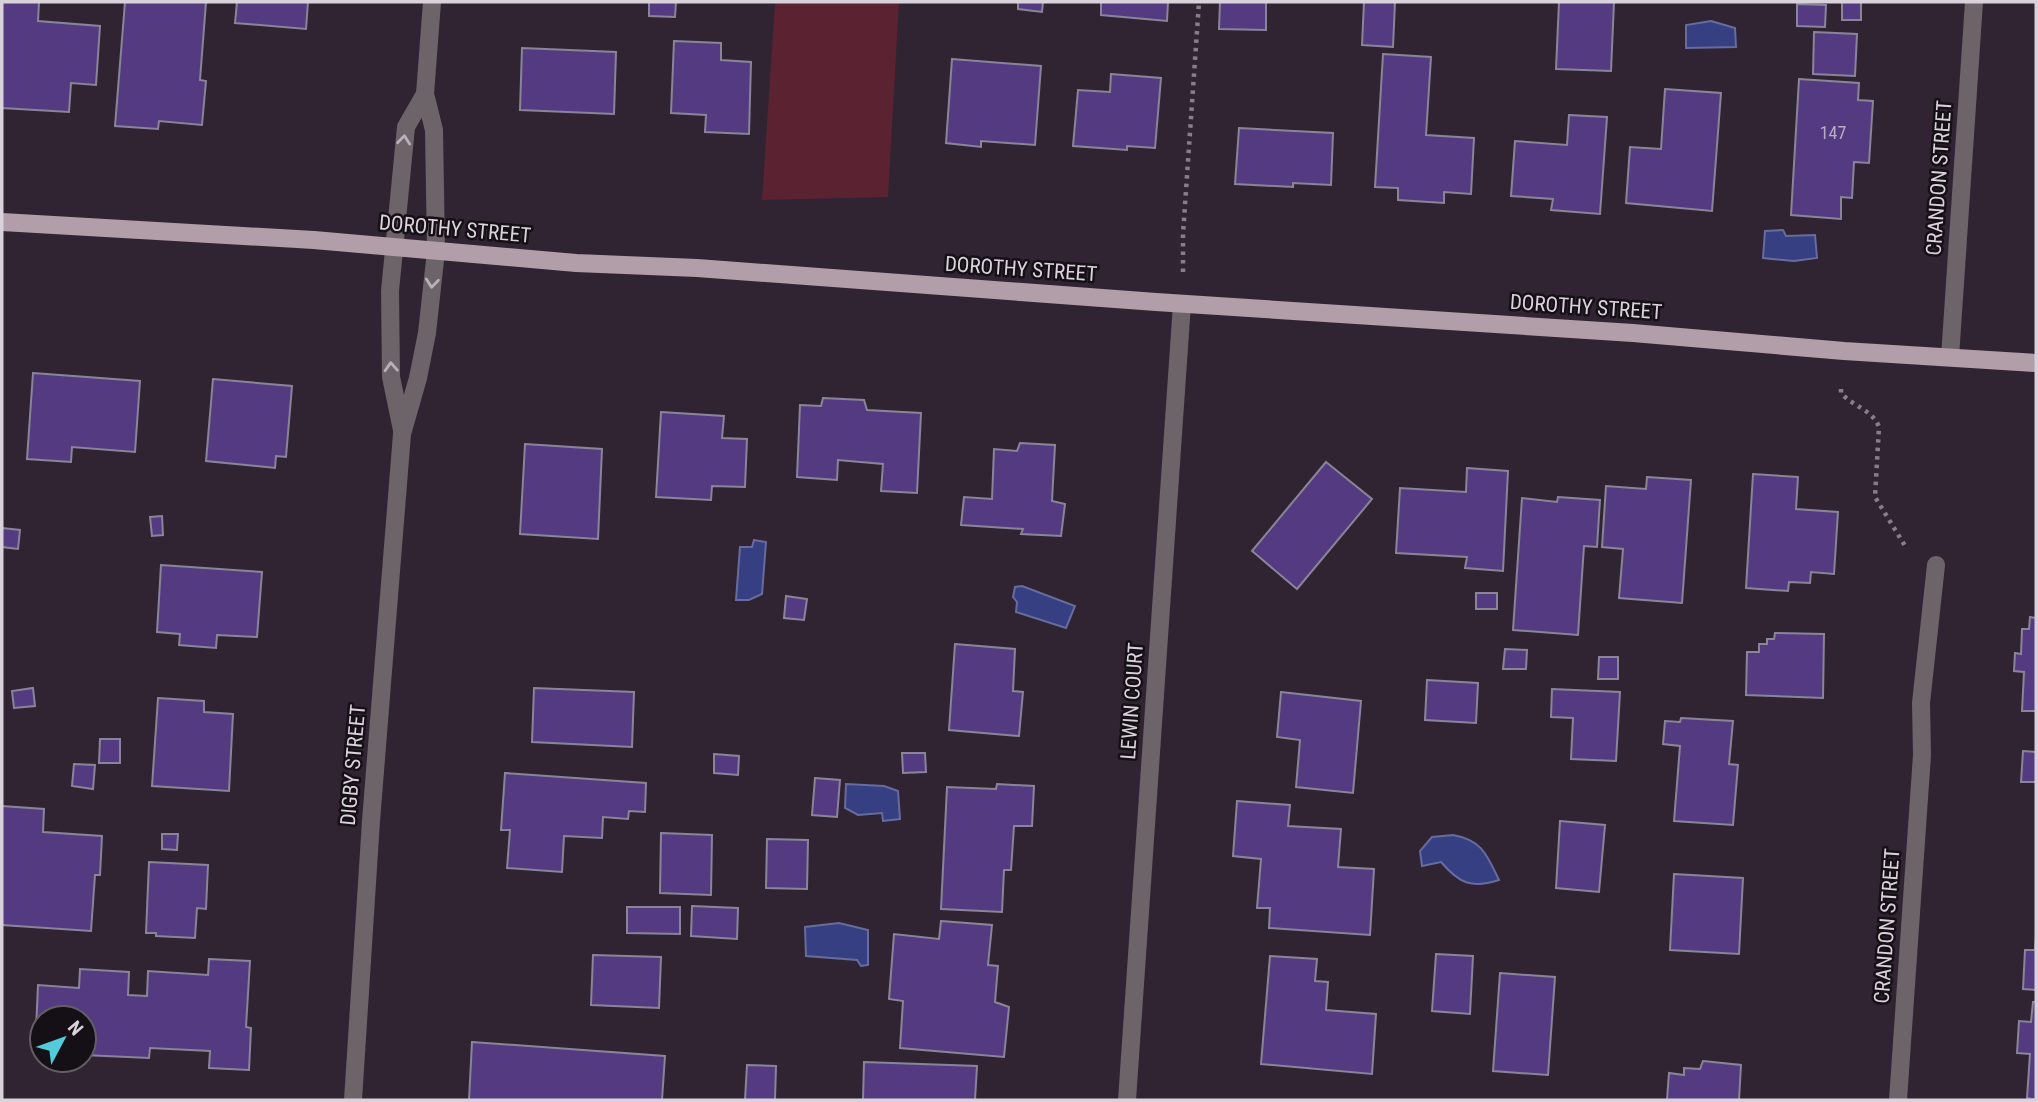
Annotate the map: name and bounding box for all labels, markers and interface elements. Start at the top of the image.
street label: CRANDON STREET [1922,99,1956,256]
house number: 147 [1820,122,1846,143]
one-way arrow [397,134,412,146]
street label: DOROTHY STREET [378,210,532,248]
street label: DOROTHY STREET [944,252,1098,286]
one-way arrow [425,278,440,289]
street label: DOROTHY STREET [1509,290,1663,324]
one-way arrow [384,361,399,372]
street label: LEWIN COURT [1116,642,1148,760]
street label: DIGBY STREET [336,703,370,827]
street label: CRANDON STREET [1870,847,1904,1004]
north arrow [28,1004,98,1074]
text: N [63,1016,88,1040]

